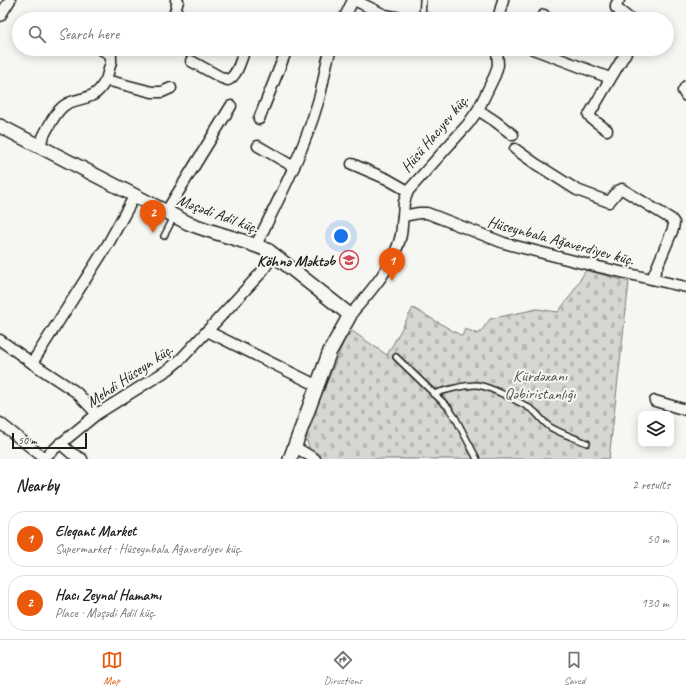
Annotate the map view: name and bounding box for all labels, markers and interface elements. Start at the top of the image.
search box [12,12,674,56]
icon: search [26,23,48,45]
text: Search here [58,25,119,44]
street label: Hüsü Hacıyev küç. [396,90,474,177]
street label: Məşədi Adil küç. [174,190,262,238]
pin: 2 [140,200,166,233]
street label: Hüseynbala Ağaverdiyev küç. [485,212,637,270]
your location [331,226,351,246]
pin: 1 [379,248,405,281]
school or university icon: Köhnə Məktəb [338,249,360,271]
place label: Köhnə Məktəb [257,251,337,271]
street label: Mehdi Hüseyn küç. [82,339,177,412]
park label: Kürdəxanı Qəbiristanlığı [505,366,576,404]
map controls [638,411,674,447]
button: layers [638,411,674,447]
scale bar [12,431,87,450]
text: 50 m [18,433,37,447]
text: Nearby [16,475,59,496]
text: 2 results [632,477,670,493]
text: Eleqant Market [55,522,136,541]
text: 1 [27,531,33,547]
text: 50 m [647,531,669,547]
text: Supermarket · Hüseynbala Ağaverdiyev küç. [55,541,242,557]
text: Hacı Zeynal Hamamı [55,586,161,605]
text: 2 [27,595,33,611]
text: 130 m [641,595,669,611]
text: Place · Məşədi Adil küç. [55,605,156,621]
tab: Map [101,649,123,687]
tab: Directions [324,649,362,687]
tab: Saved [563,649,585,687]

